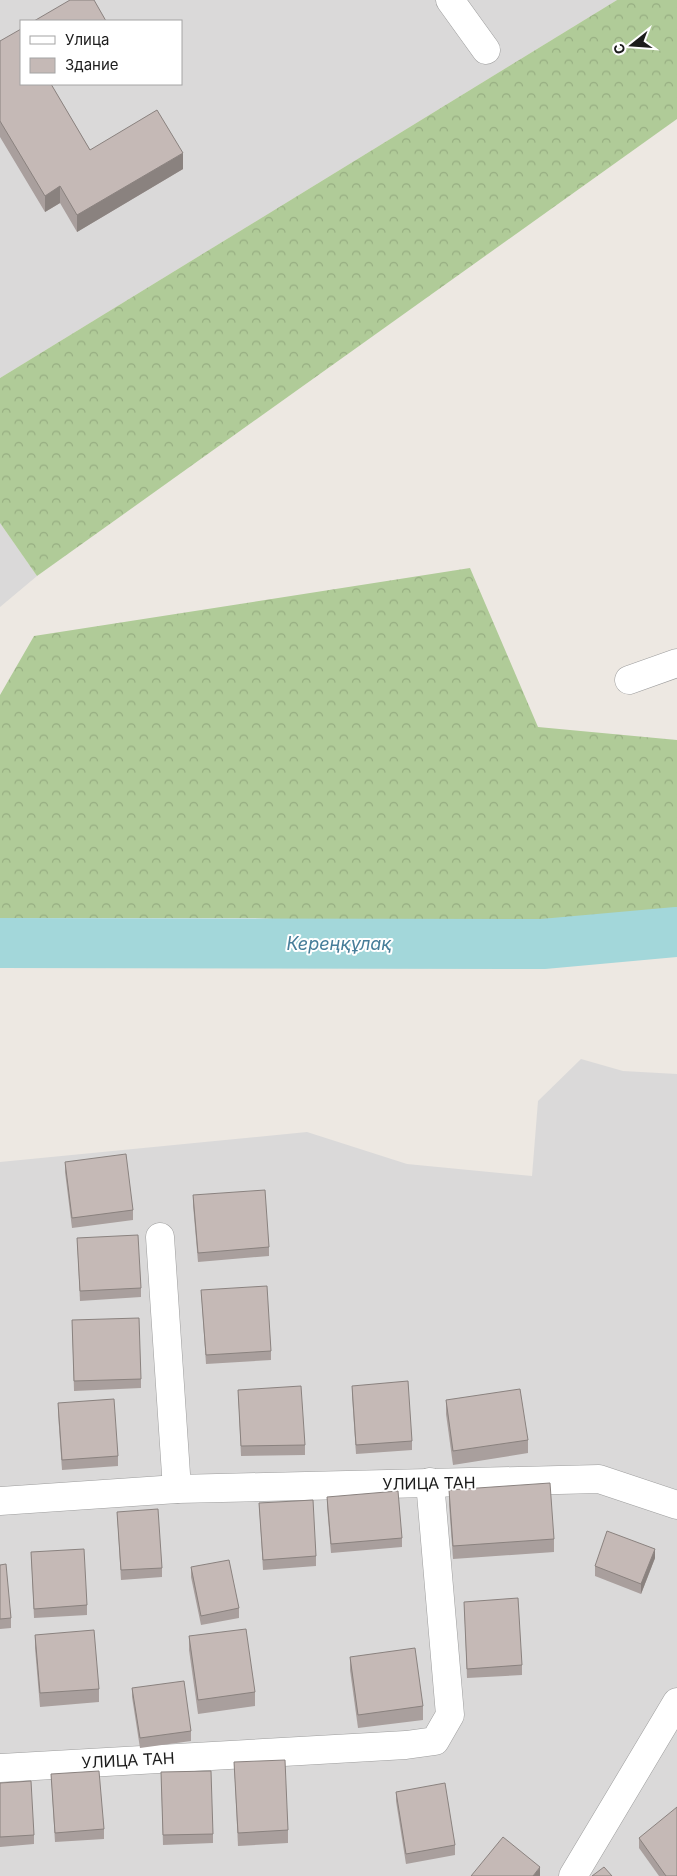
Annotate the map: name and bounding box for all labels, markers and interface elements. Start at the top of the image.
legend [20,20,182,85]
north arrow [607,20,657,70]
text: Улица [65,30,109,49]
text: С [609,42,629,56]
text: Здание [65,55,119,74]
water label: Кереңқұлақ [286,933,392,954]
street label: УЛИЦА ТАН [382,1472,476,1494]
street label: УЛИЦА ТАН [81,1748,175,1772]

